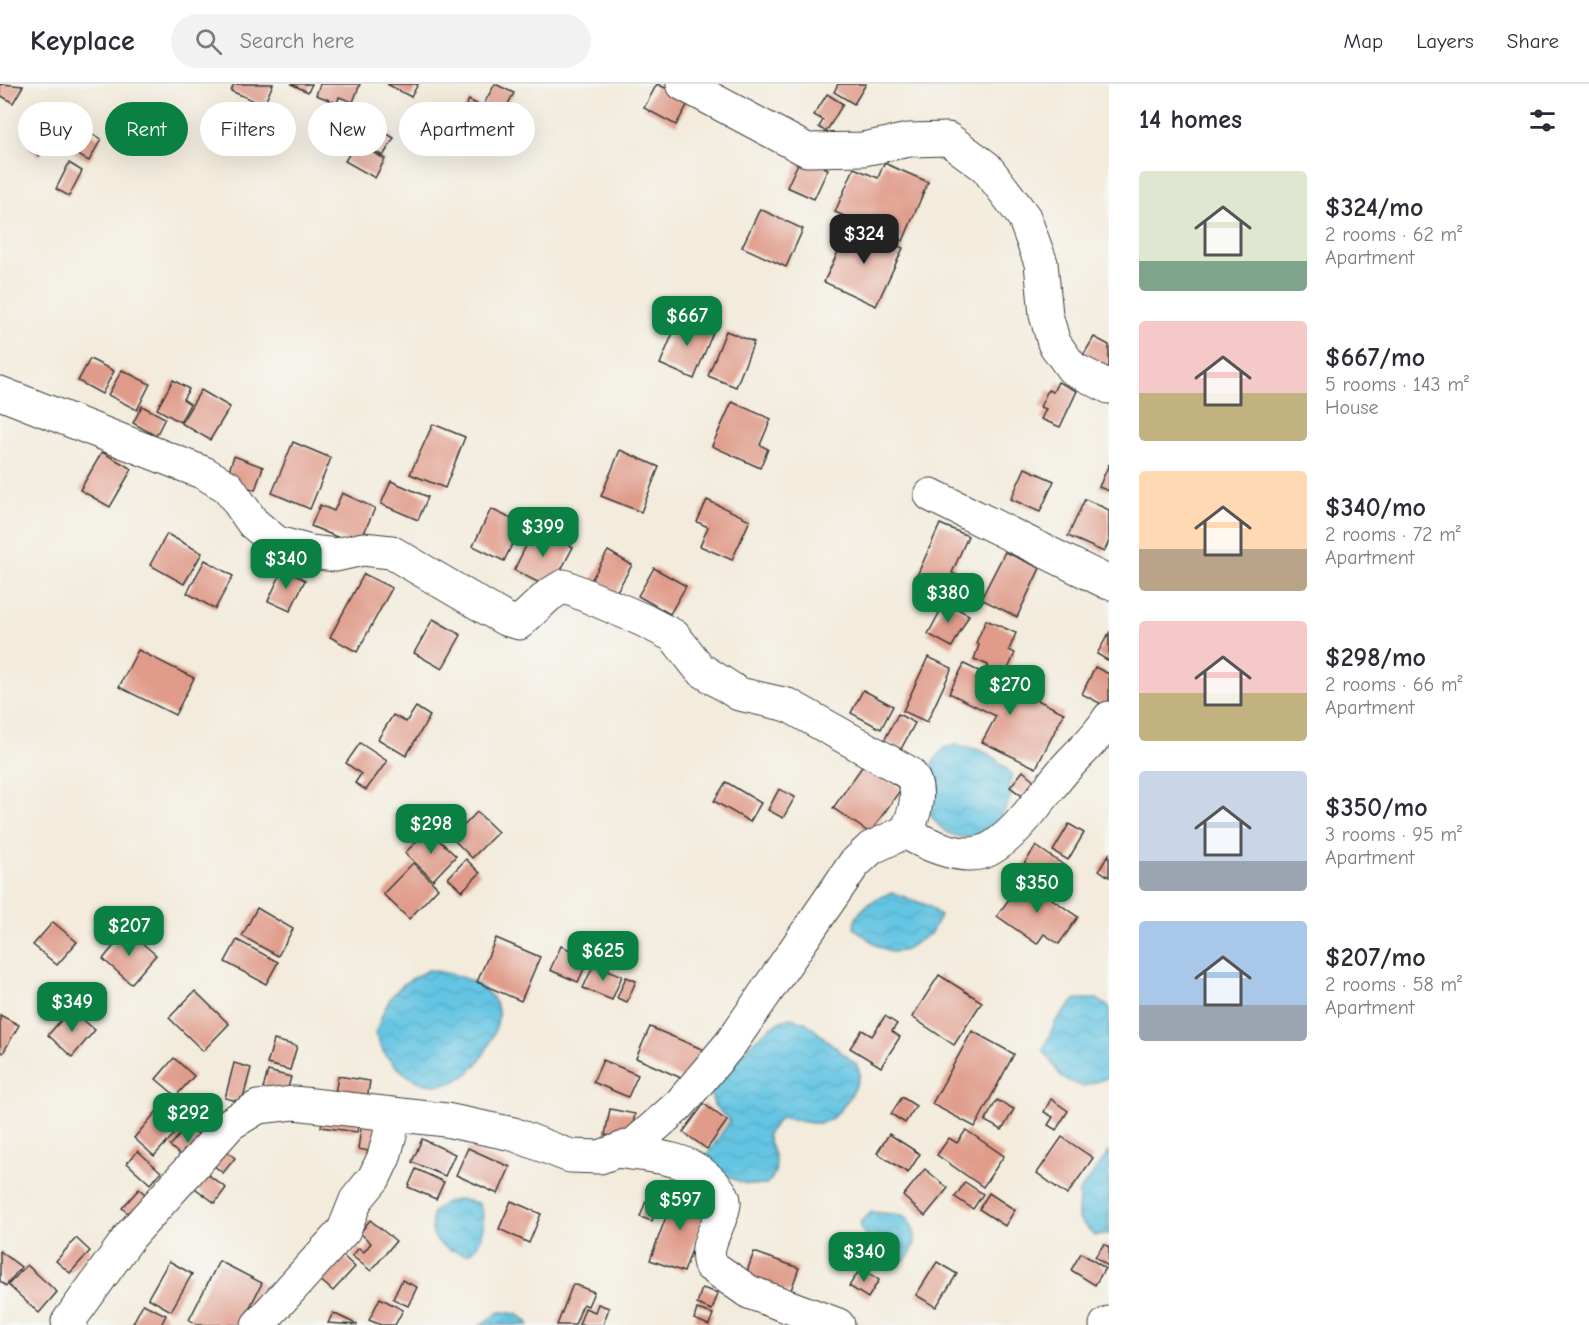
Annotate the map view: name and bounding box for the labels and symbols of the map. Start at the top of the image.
pin: $324 [828,214,900,265]
pin: $667 [651,296,723,347]
pin: $399 [507,507,579,558]
pin: $340 [250,539,322,590]
pin: $380 [912,573,984,624]
pin: $270 [974,665,1046,716]
pin: $298 [395,804,467,855]
pin: $350 [1001,863,1073,914]
pin: $207 [93,906,165,957]
pin: $625 [567,931,639,982]
pin: $349 [36,982,108,1033]
pin: $292 [152,1093,224,1144]
pin: $597 [644,1180,716,1231]
pin: $340 [828,1232,900,1283]

